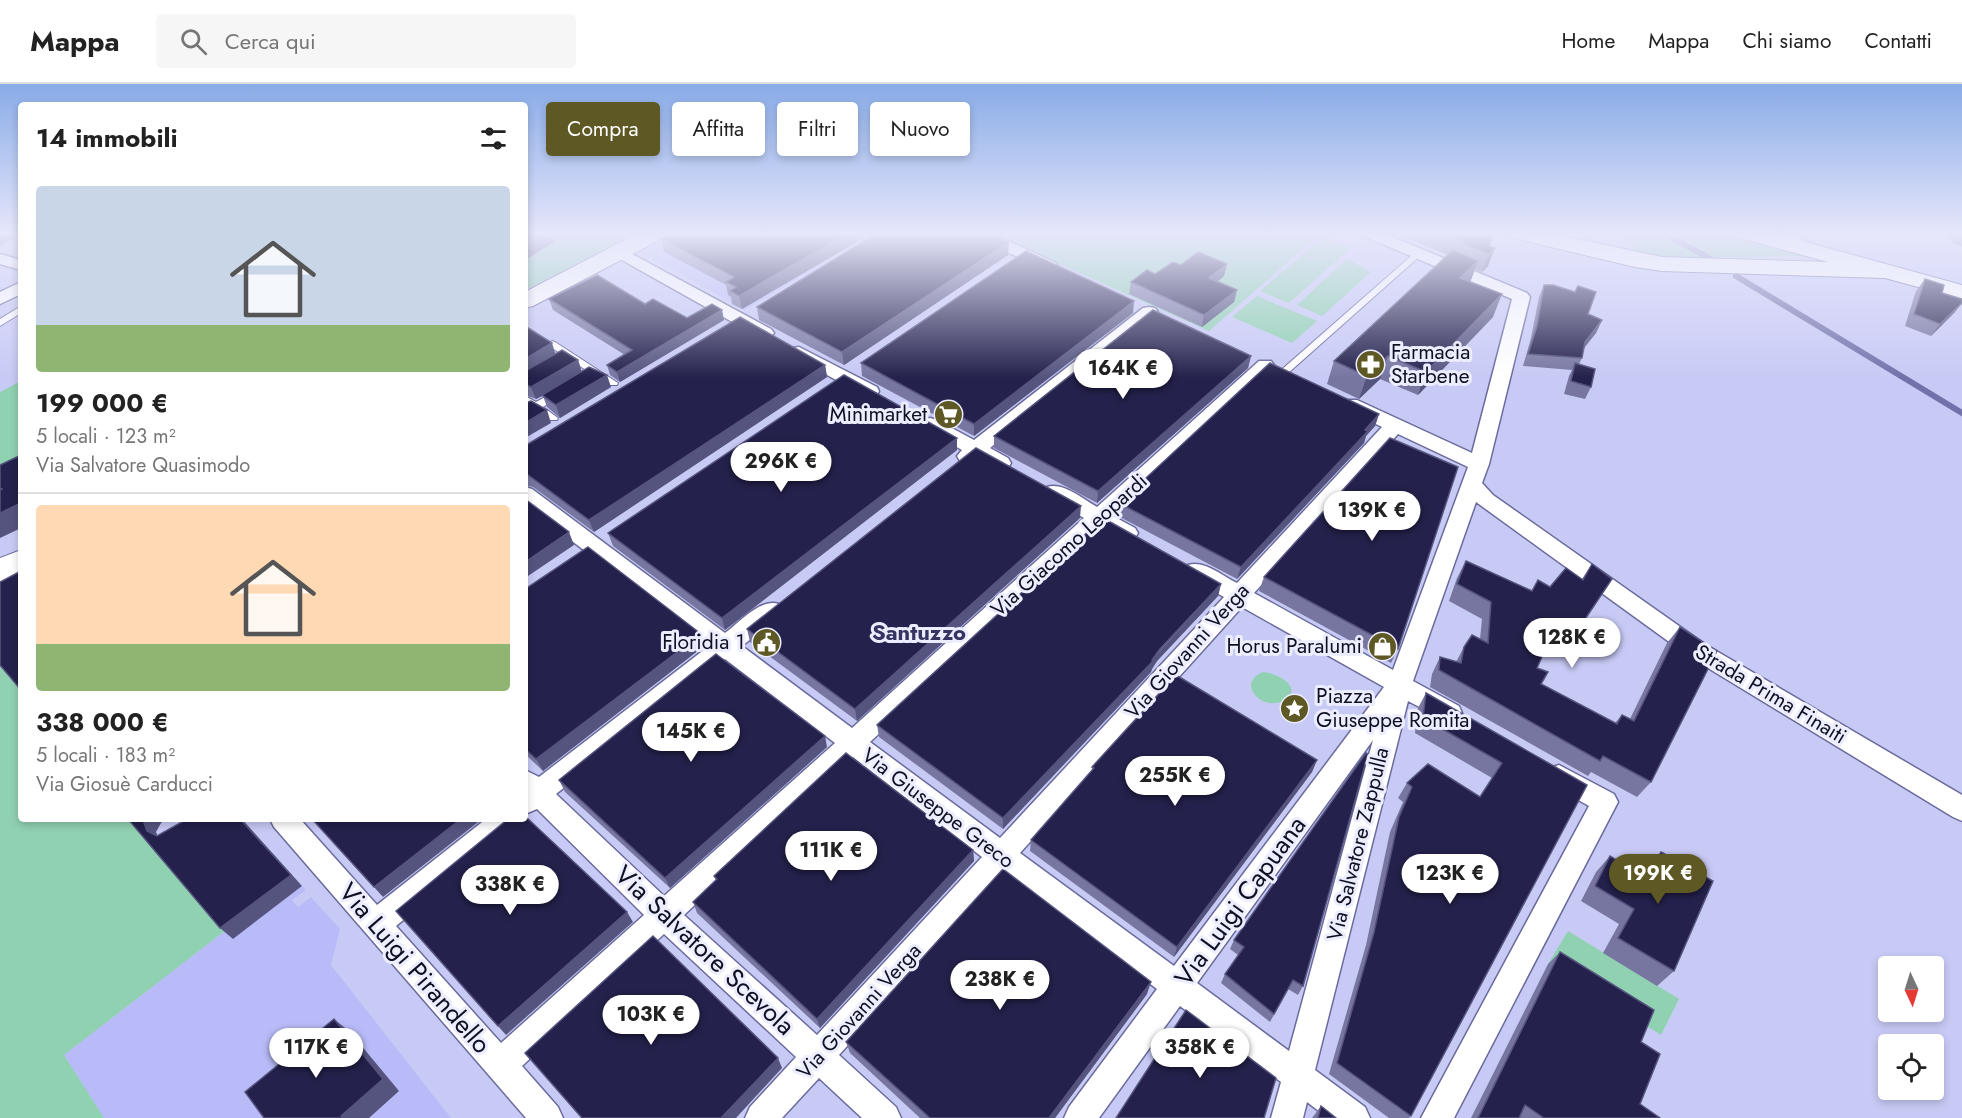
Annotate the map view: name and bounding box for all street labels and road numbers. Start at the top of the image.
street label: Via Giacomo Leopardi [984,466,1154,624]
street label: Via Giovanni Verga [1118,576,1256,726]
street label: Strada Prima Finaiti [1690,637,1852,751]
street label: Via Giuseppe Greco [855,741,1021,875]
street label: Via Salvatore Zappulla [1319,744,1397,944]
street label: Via Luigi Capuana [1165,808,1315,994]
street label: Via Salvatore Scevola [606,856,804,1044]
street label: Via Luigi Pirandello [330,874,500,1062]
street label: Via Giovanni Verga [790,936,928,1086]

